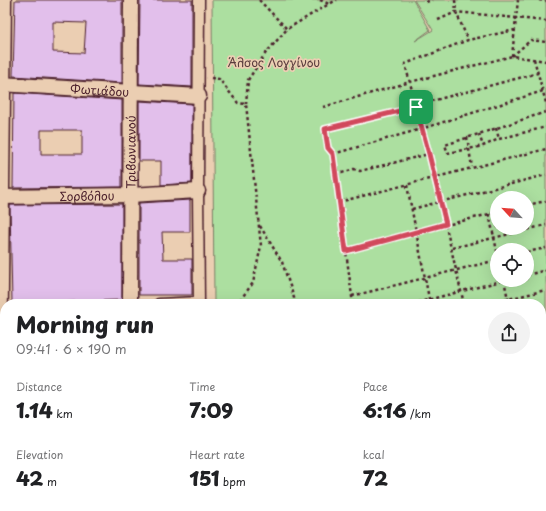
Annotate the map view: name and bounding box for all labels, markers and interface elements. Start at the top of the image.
park label: Άλσος Λογγίνου [228,53,320,71]
street label: Φωτιάδου [70,79,130,101]
pin [399,90,433,124]
icon: arrive [405,96,427,118]
street label: Τριβωνιανού [121,115,140,189]
street label: Σορβόλου [59,186,115,205]
north arrow [490,191,534,235]
map controls [490,191,534,287]
button: locate [490,243,534,287]
text: Morning run [16,307,154,340]
button: share [488,312,530,354]
text: 09:41 · 6 × 190 m [16,339,127,358]
text: Distance [16,378,62,395]
text: Time [189,378,215,395]
text: Pace [363,378,387,395]
text: 1.14 [16,395,53,425]
text: 7:09 [189,395,233,425]
text: 6:16 [363,395,407,425]
text: km [53,405,73,422]
text: /km [407,405,431,422]
text: Elevation [16,446,63,463]
text: Heart rate [189,446,245,463]
text: kcal [363,446,385,463]
text: 42 [16,463,43,493]
text: 151 [189,463,219,493]
text: 72 [363,463,388,493]
text: m [43,473,57,490]
text: bpm [219,473,246,490]

